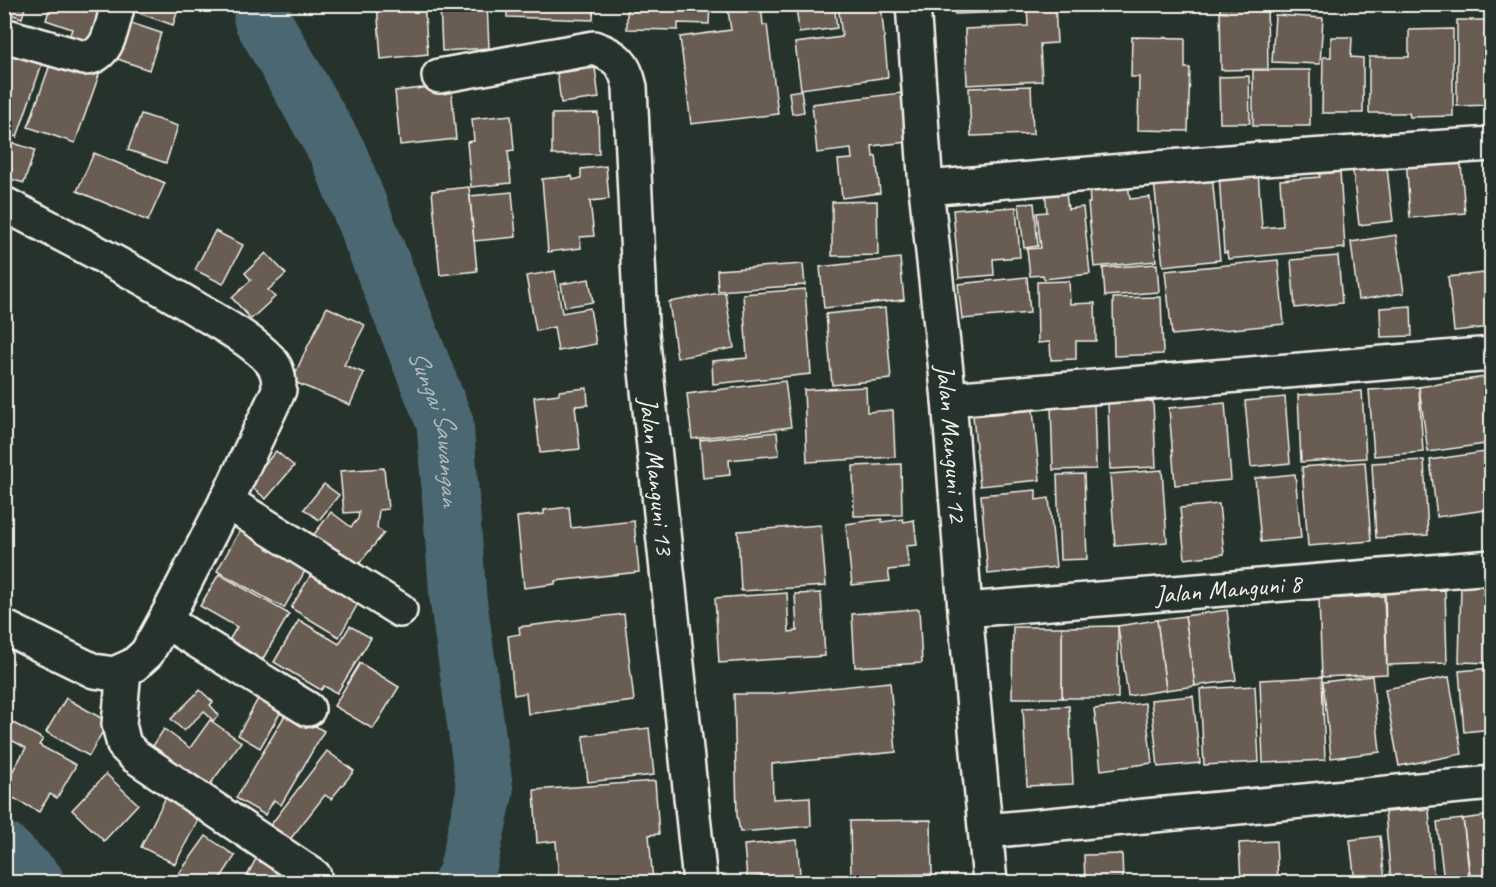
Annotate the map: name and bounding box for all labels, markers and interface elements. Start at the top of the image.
water label: Sungai Sawangan [400,344,468,510]
street label: Jalan Manguni 12 [928,361,974,526]
street label: Jalan Manguni 13 [632,394,682,559]
street label: Jalan Manguni 8 [1152,566,1305,612]

